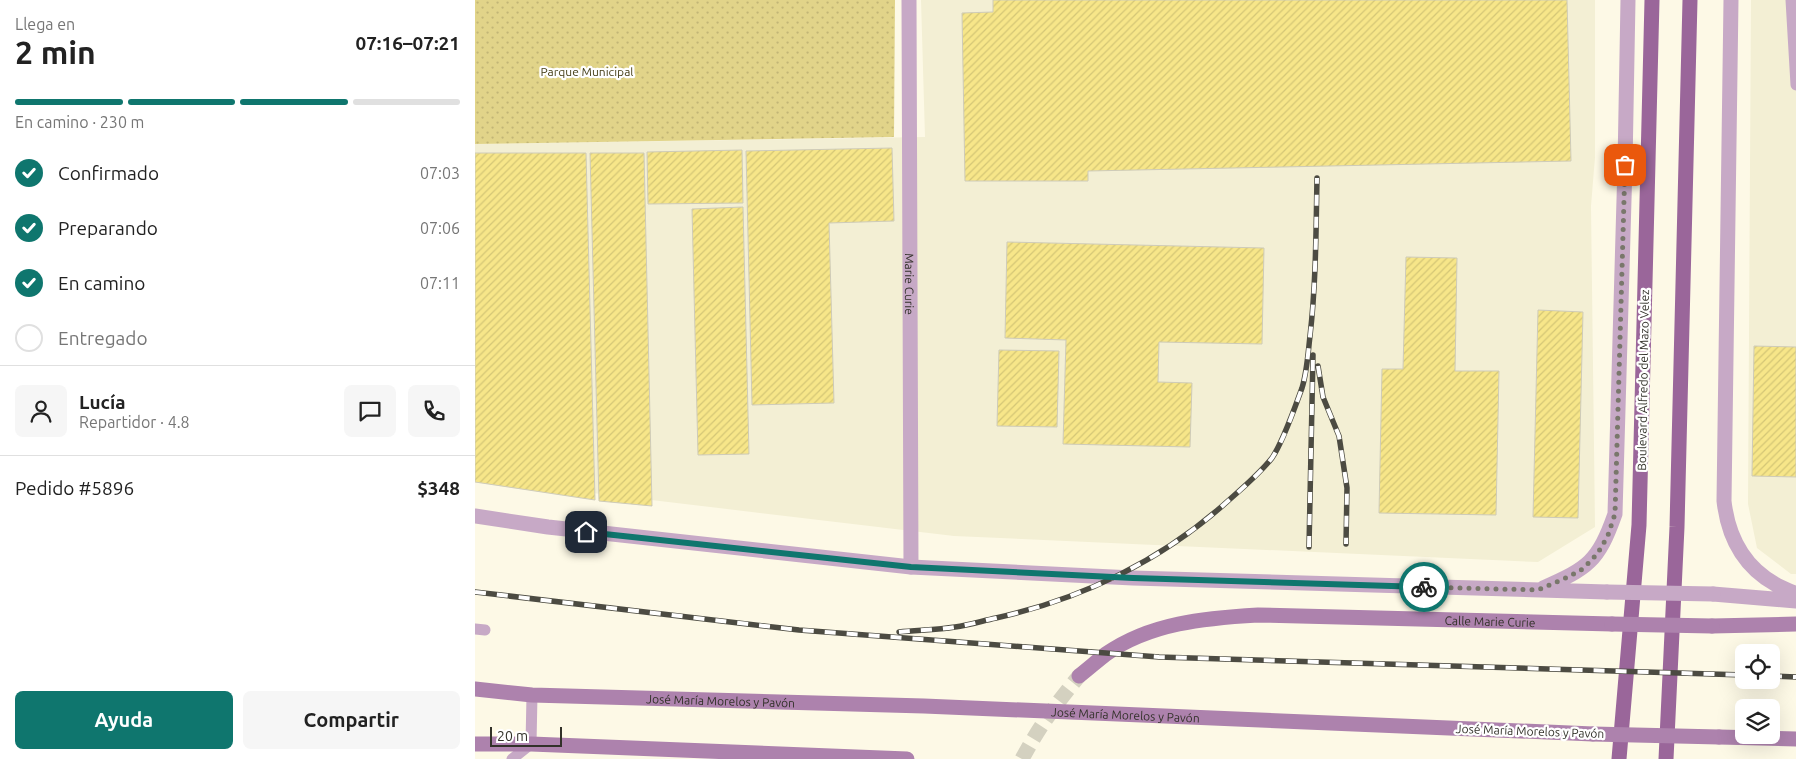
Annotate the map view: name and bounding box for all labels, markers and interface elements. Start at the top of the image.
text: Llega en [15,15,75,33]
text: 07:16–07:21 [355,32,460,54]
text: 2 min [15,34,96,70]
park label: Parque Municipal [541,65,633,78]
text: En camino · 230 m [15,113,144,131]
pin [1604,144,1646,186]
icon: bag [1611,151,1639,179]
icon: check [15,159,43,187]
text: Confirmado [58,162,159,184]
text: 07:03 [420,164,460,182]
icon: check [15,214,43,242]
text: Preparando [58,217,158,239]
text: 07:06 [420,219,460,237]
street label: Marie Curie [903,253,917,315]
icon: check [15,269,43,297]
text: En camino [58,272,145,294]
text: 07:11 [420,274,460,292]
street label: Boulevard Alfredo del Mazo Velez [1635,289,1651,471]
text: Entregado [58,327,148,349]
button: person [15,385,67,437]
button: chat [344,385,396,437]
button: phone [408,385,460,437]
text: Lucía [79,391,126,413]
text: Repartidor · 4.8 [79,413,190,431]
text: Pedido #5896 [15,477,134,499]
text: $348 [417,477,460,499]
pin [565,511,607,553]
icon: home [572,518,600,546]
courier [1399,562,1449,612]
icon: bike [1410,573,1438,601]
street label: Calle Marie Curie [1444,613,1536,629]
map controls [1735,644,1780,744]
button: locate [1735,644,1780,689]
button: Ayuda [15,691,233,749]
button: Compartir [243,691,460,749]
street label: José María Morelos y Pavón [646,692,795,709]
button: layers [1735,699,1780,744]
street label: José María Morelos y Pavón [1051,705,1200,724]
street label: José María Morelos y Pavón [1455,722,1605,740]
scale bar [490,724,563,747]
text: 20 m [497,728,528,744]

